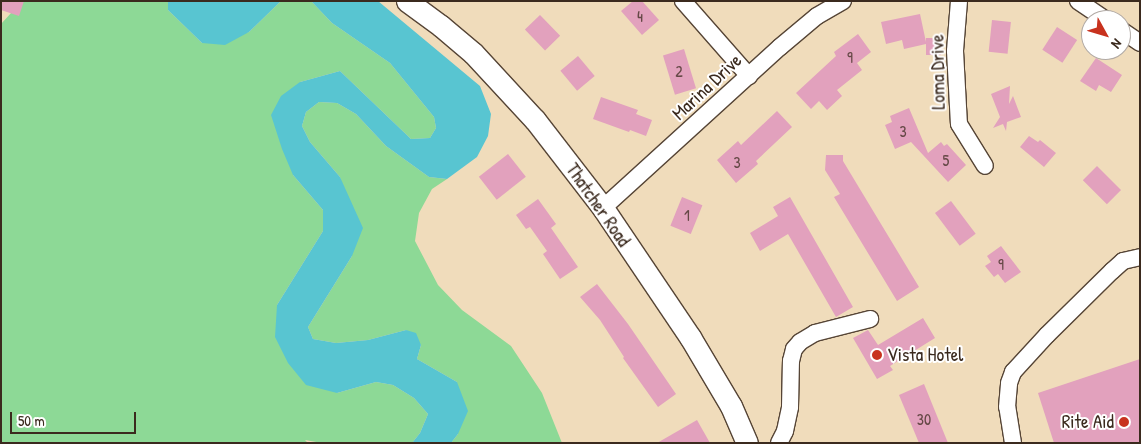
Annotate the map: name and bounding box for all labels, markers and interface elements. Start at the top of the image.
house number: 4 [637,6,643,26]
north arrow [1081,10,1131,60]
street label: Loma Drive [926,34,950,110]
text: N [1108,35,1127,53]
house number: 9 [847,47,853,67]
street label: Marina Drive [668,49,746,125]
house number: 2 [675,61,683,81]
house number: 3 [899,121,907,141]
house number: 5 [943,150,949,170]
house number: 3 [733,152,741,172]
street label: Thatcher Road [561,159,635,251]
house number: 1 [684,205,690,225]
house number: 9 [998,254,1004,274]
place label: Vista Hotel [887,344,963,366]
marker: Vista Hotel [871,349,883,361]
scale bar [12,402,139,434]
house number: 30 [917,409,931,429]
text: 50 m [18,410,45,431]
place label: Rite Aid [1062,411,1114,433]
marker: Rite Aid [1118,416,1130,428]

